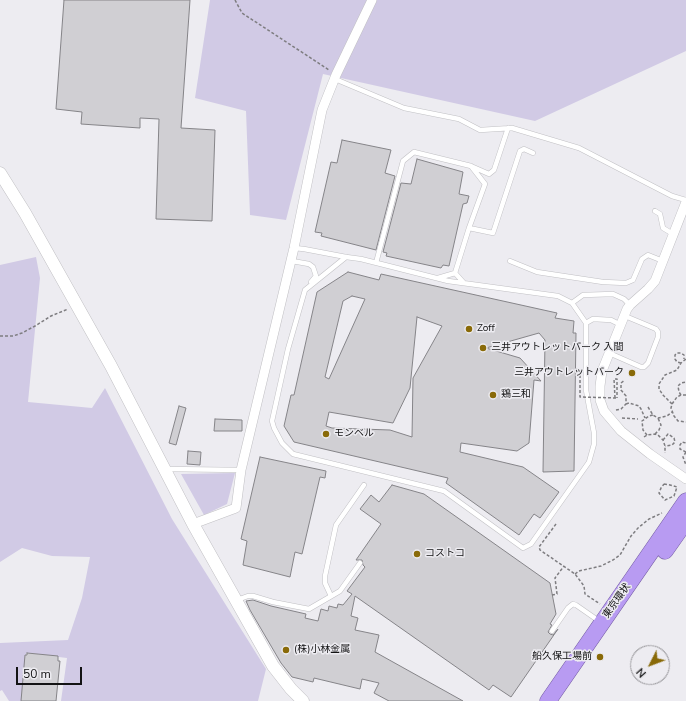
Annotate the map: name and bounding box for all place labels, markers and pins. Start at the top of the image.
place label: Zoff [477,323,495,335]
marker: Zoff [464,324,474,334]
place label: 三井アウトレットパーク 入間 [491,342,624,354]
marker: 三井アウトレットパーク 入間 [478,343,488,353]
place label: 三井アウトレットパーク [514,367,624,379]
marker: 三井アウトレットパーク [627,368,637,378]
place label: 鶏三和 [501,389,531,401]
marker: 鶏三和 [488,390,498,400]
place label: モンベル [334,428,374,440]
marker: モンベル [321,429,331,439]
place label: コストコ [425,548,465,560]
marker: コストコ [412,549,422,559]
place label: (株)小林金属 [294,644,350,656]
marker: (株)小林金属 [281,645,291,655]
place label: 船久保工場前 [532,651,592,663]
marker: 船久保工場前 [595,652,605,662]

